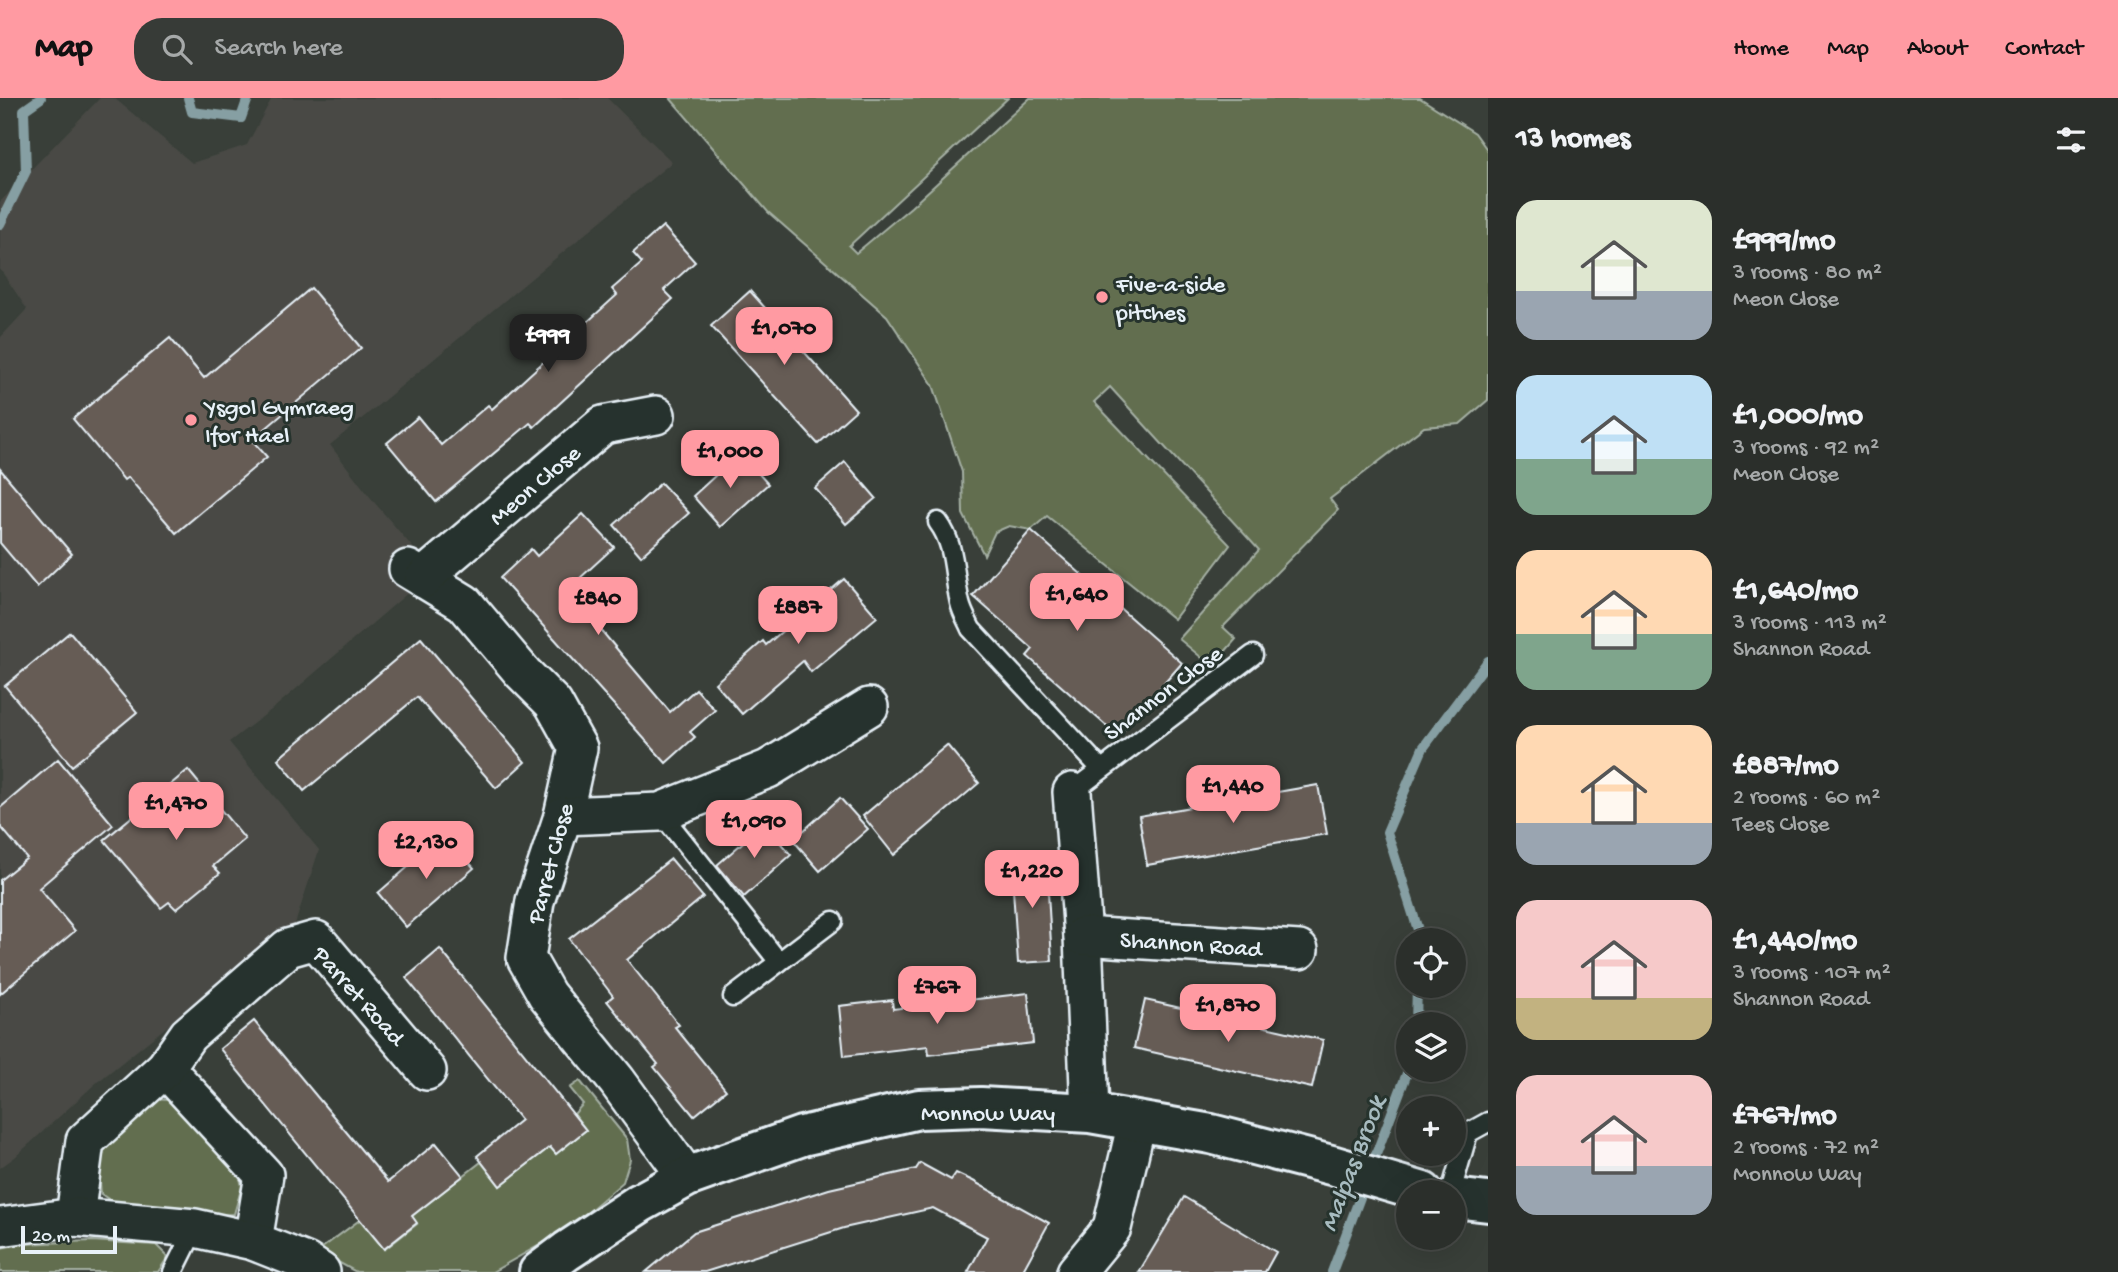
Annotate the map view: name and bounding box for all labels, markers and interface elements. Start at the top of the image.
search box [134,18,624,81]
text: Map [35,30,92,68]
icon: search [158,30,196,68]
text: Search here [214,34,343,65]
text: Home [1733,35,1789,64]
text: Map [1827,35,1869,64]
text: About [1907,35,1967,64]
text: Contact [2005,35,2083,64]
icon: filters [2052,121,2090,159]
text: 13 homes [1516,123,1630,158]
text: £999/mo [1733,225,1835,260]
icon: home [1572,228,1656,312]
text: 3 rooms · 80 m² [1733,260,1882,287]
place label: Five-a-side pitches [1115,272,1226,329]
text: Meon Close [1733,287,1839,314]
marker: Five-a-side pitches [1094,289,1110,305]
pin: £1,070 [727,308,841,367]
pin: £999 [507,314,589,374]
text: £1,070 [752,316,816,343]
text: £999 [526,323,570,350]
place label: Ysgol Gymraeg Ifor Hael [203,395,354,452]
text: £1,000/mo [1733,400,1863,435]
icon: home [1572,403,1656,487]
marker: Ysgol Gymraeg Ifor Hael [183,412,199,428]
pin: £1,000 [673,430,787,490]
text: 3 rooms · 92 m² [1733,435,1879,462]
text: £1,000 [697,439,763,466]
street label: Meon Close [485,440,588,533]
text: Meon Close [1733,462,1839,489]
pin: £1,640 [1020,574,1134,633]
text: £1,640/mo [1733,575,1858,610]
pin: £840 [557,578,639,637]
icon: home [1572,578,1656,662]
text: £1,640 [1046,582,1108,609]
text: £840 [575,586,621,613]
pin: £887 [757,587,839,646]
text: £887 [774,595,822,622]
text: 3 rooms · 113 m² [1733,610,1887,637]
text: Shannon Road [1733,637,1869,664]
street label: Shannon Close [1099,640,1230,749]
text: £887/mo [1733,750,1839,785]
icon: home [1572,753,1656,837]
pin: £1,440 [1176,766,1290,825]
text: £1,440 [1202,774,1264,801]
pin: £1,470 [119,782,233,842]
text: 2 rooms · 60 m² [1733,785,1880,812]
text: £1,470 [145,791,207,818]
street label: Parret Close [522,800,583,928]
pin: £1,090 [697,800,811,860]
text: £1,090 [722,809,786,836]
text: Tees Close [1733,812,1829,839]
pin: £2,130 [369,822,483,881]
text: £2,130 [395,830,458,857]
pin: £1,220 [975,850,1089,910]
text: £1,220 [1001,859,1063,886]
text: £1,440/mo [1733,925,1857,960]
street label: Shannon Road [1119,927,1265,966]
map controls [1396,928,1466,1250]
button: locate [1396,928,1466,998]
icon: home [1572,928,1656,1012]
street label: Parret Road [305,941,411,1055]
text: 3 rooms · 107 m² [1733,960,1891,987]
pin: £767 [896,967,978,1026]
text: £767 [914,975,960,1002]
pin: £1,870 [1171,984,1285,1044]
text: Shannon Road [1733,987,1869,1014]
text: £1,870 [1196,993,1260,1020]
button: layers [1396,1012,1466,1082]
water label: Malpas Brook [1315,1090,1396,1237]
button: + [1396,1096,1466,1166]
text: £767/mo [1733,1100,1837,1135]
street label: Monnow Way [921,1101,1055,1130]
icon: home [1572,1103,1656,1187]
text: 2 rooms · 72 m² [1733,1135,1879,1162]
text: Monnow Way [1733,1162,1862,1189]
button: − [1396,1180,1466,1250]
scale bar [21,1223,117,1255]
text: 20 m [32,1226,70,1249]

